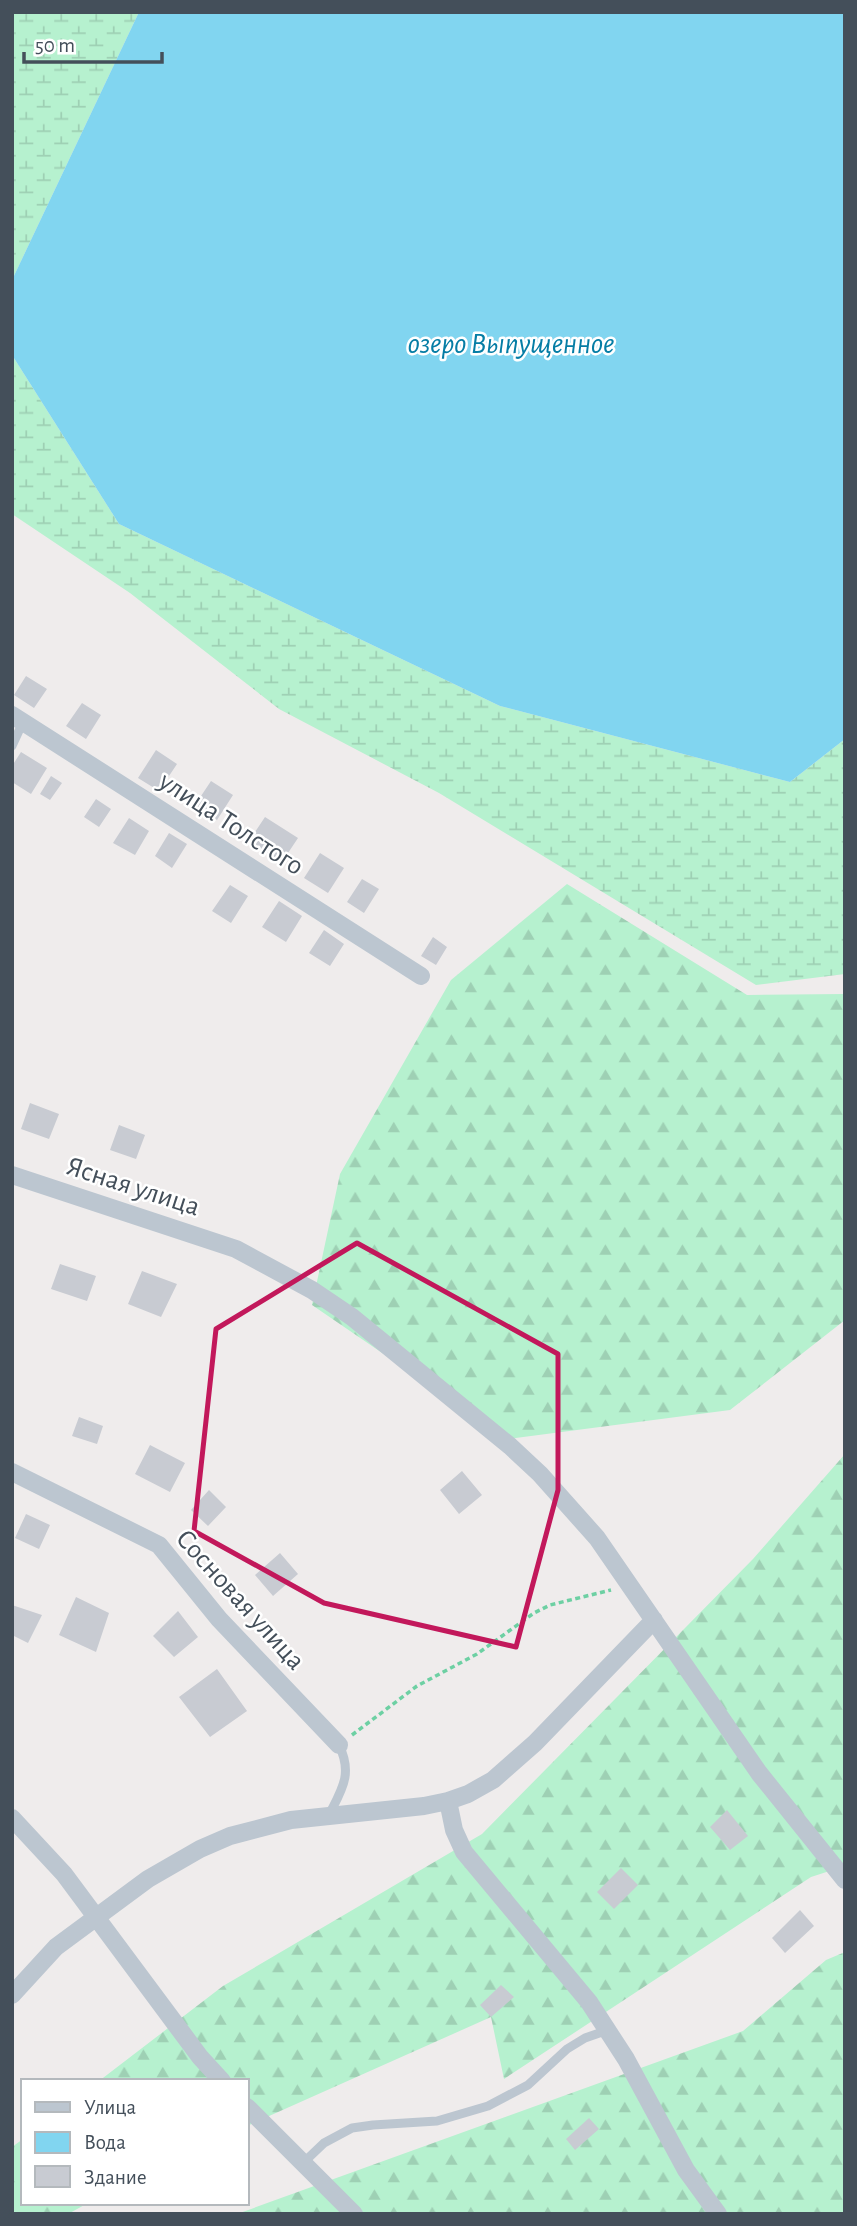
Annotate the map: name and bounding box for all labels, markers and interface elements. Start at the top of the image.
scale bar [24,21,163,65]
text: 50 m [35,35,75,56]
water label: озеро Выпущенное [408,329,614,359]
street label: улица Толстого [153,767,308,881]
street label: Ясная улица [63,1152,203,1222]
street label: Сосновая улица [170,1525,310,1676]
legend [21,2079,248,2205]
text: Улица [84,2097,137,2118]
text: Вода [84,2132,126,2153]
text: Здание [84,2167,147,2188]

